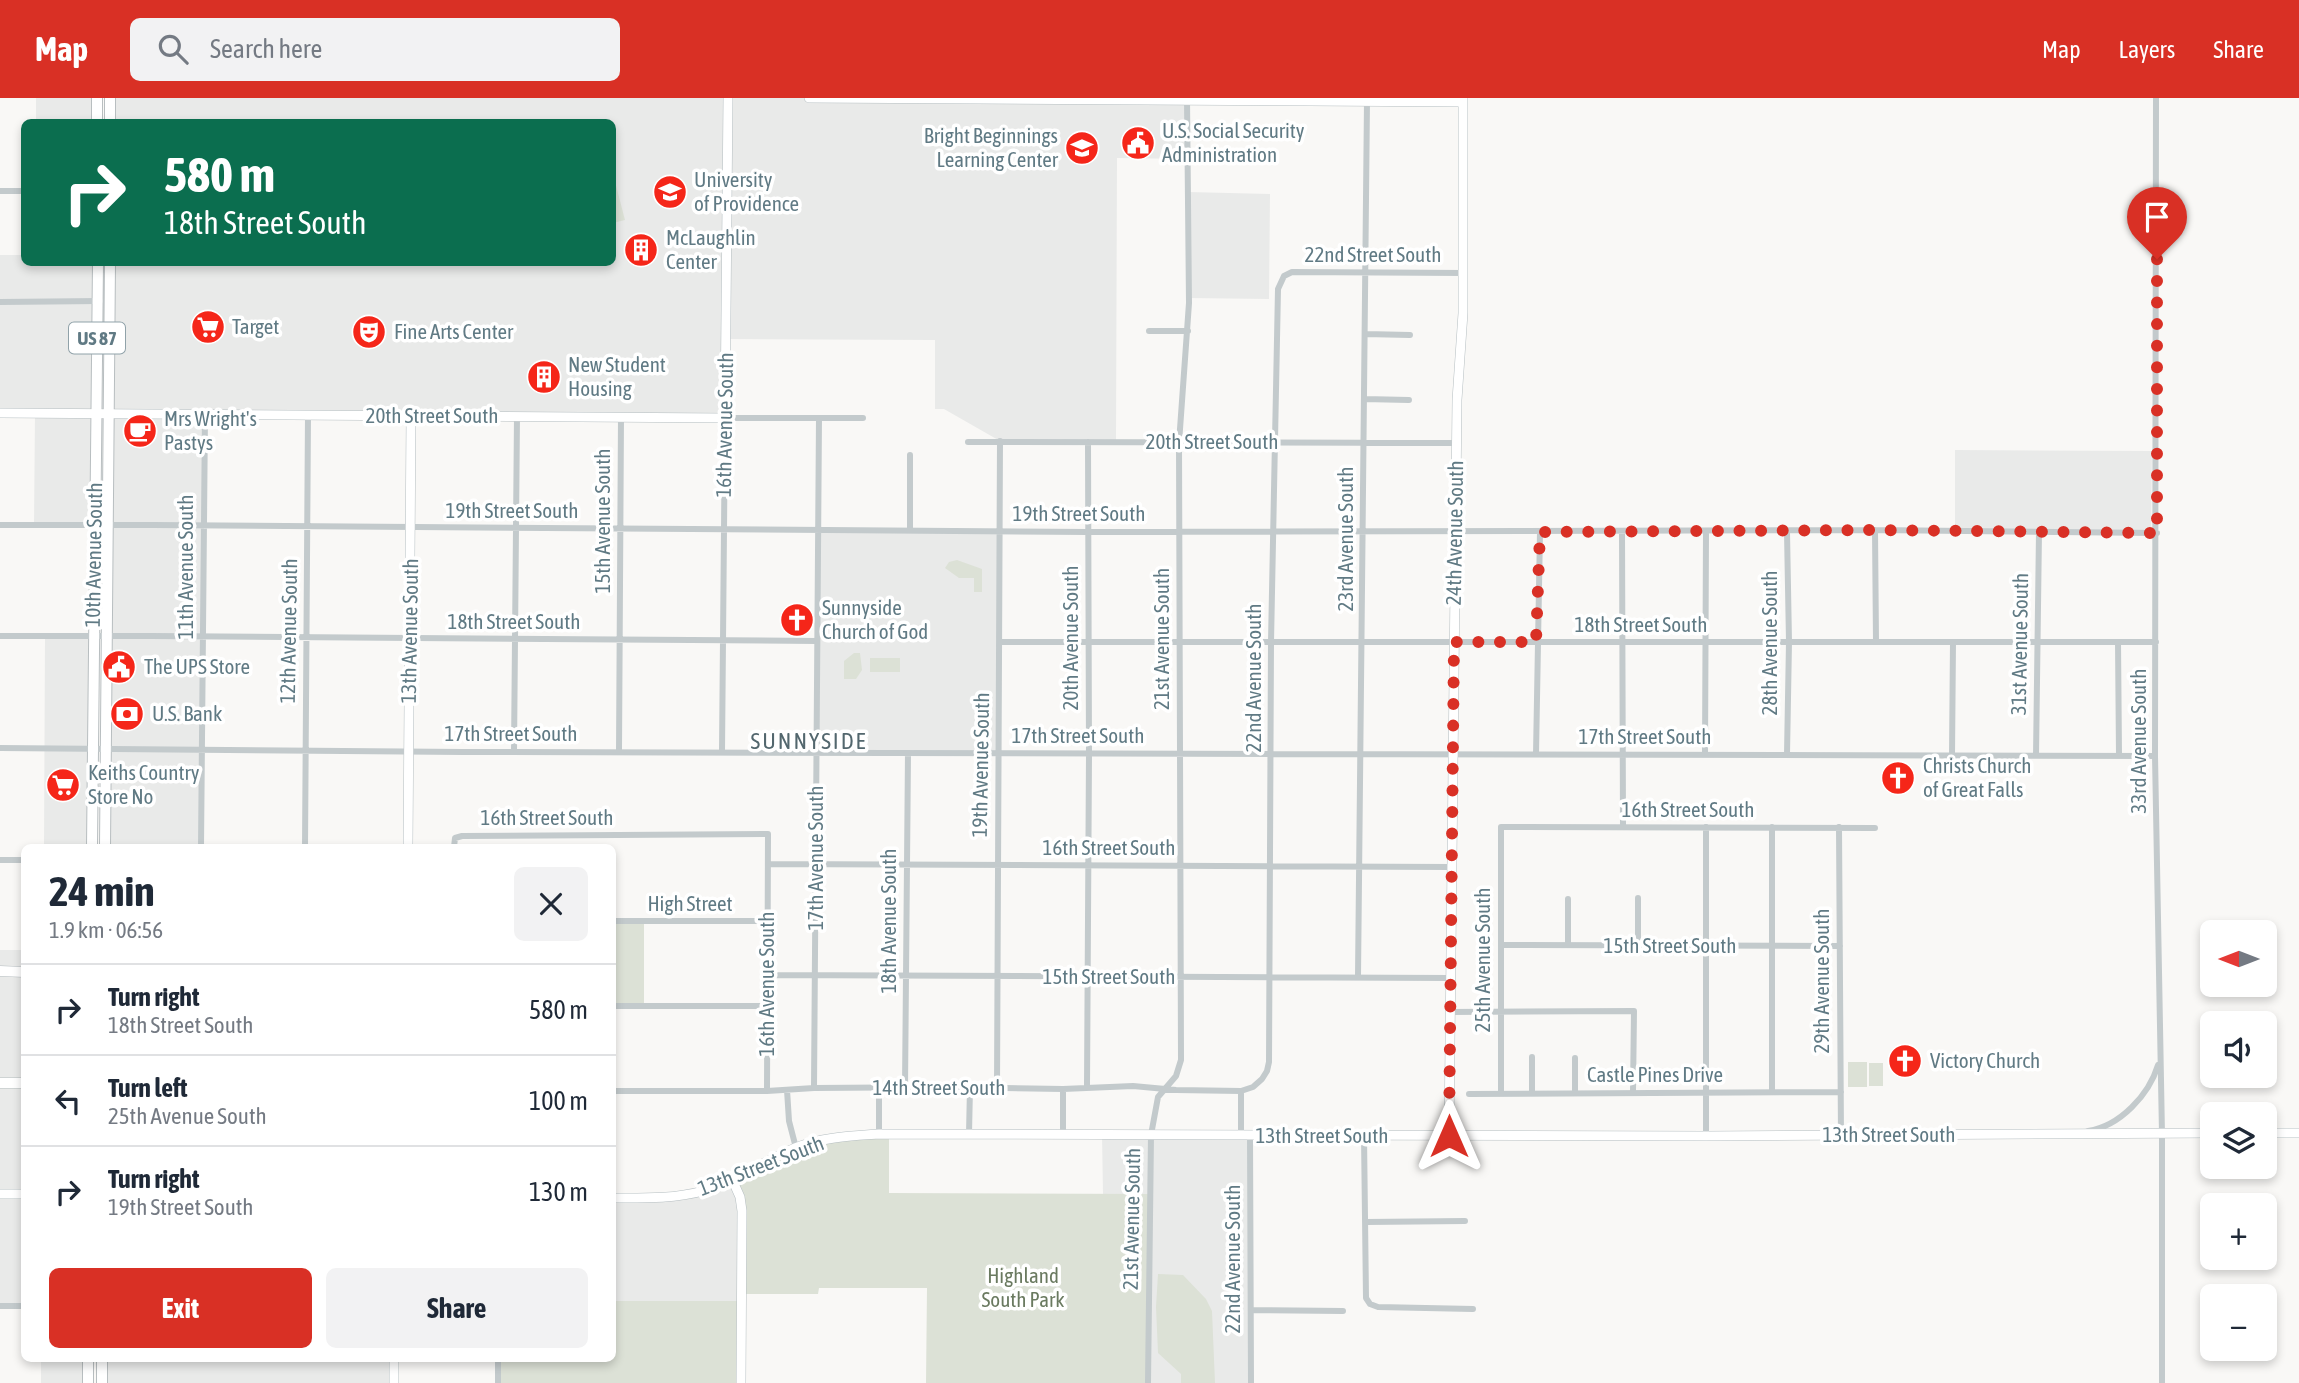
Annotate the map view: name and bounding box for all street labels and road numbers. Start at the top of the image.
street label: 22nd Street South [1305,242,1441,266]
road number: US 87 [69,322,125,354]
street label: 16th Avenue South [711,352,737,498]
street label: 20th Street South [366,403,498,427]
street label: 20th Street South [1146,429,1278,453]
street label: 15th Avenue South [590,449,614,593]
street label: 24th Avenue South [1441,460,1467,606]
street label: 23rd Avenue South [1333,467,1357,611]
street label: 10th Avenue South [80,482,106,628]
street label: 11th Avenue South [173,495,197,639]
street label: 19th Street South [446,498,578,522]
street label: 19th Street South [1013,501,1145,525]
street label: 12th Avenue South [275,558,301,704]
street label: 13th Avenue South [396,558,422,704]
street label: 20th Avenue South [1058,566,1082,710]
street label: 21st Avenue South [1149,568,1173,710]
street label: 28th Avenue South [1757,571,1781,715]
street label: 31st Avenue South [2006,573,2032,715]
street label: 22nd Avenue South [1241,604,1265,752]
street label: 18th Street South [448,609,580,633]
street label: 18th Street South [1575,612,1707,636]
street label: 33rd Avenue South [2126,669,2150,813]
street label: 19th Avenue South [967,692,993,838]
street label: 17th Street South [445,721,577,745]
street label: 17th Street South [1012,723,1144,747]
street label: 17th Street South [1579,724,1711,748]
street label: 17th Avenue South [803,786,827,930]
street label: 16th Street South [1622,797,1754,821]
street label: 16th Street South [481,805,613,829]
street label: 16th Street South [1043,835,1175,859]
street label: 18th Avenue South [876,849,900,993]
street label: 25th Avenue South [1470,888,1494,1032]
street label: High Street [647,891,733,915]
street label: 29th Avenue South [1809,909,1833,1053]
street label: 16th Avenue South [754,912,778,1056]
street label: 15th Street South [1604,933,1736,957]
street label: 15th Street South [1043,964,1175,988]
street label: Castle Pines Drive [1587,1062,1723,1086]
street label: 14th Street South [873,1075,1005,1099]
street label: 13th Street South [1823,1122,1955,1146]
street label: 13th Street South [1256,1123,1388,1147]
street label: 13th Street South [694,1130,827,1200]
street label: 21st Avenue South [1118,1148,1144,1290]
street label: 22nd Avenue South [1220,1185,1244,1333]

